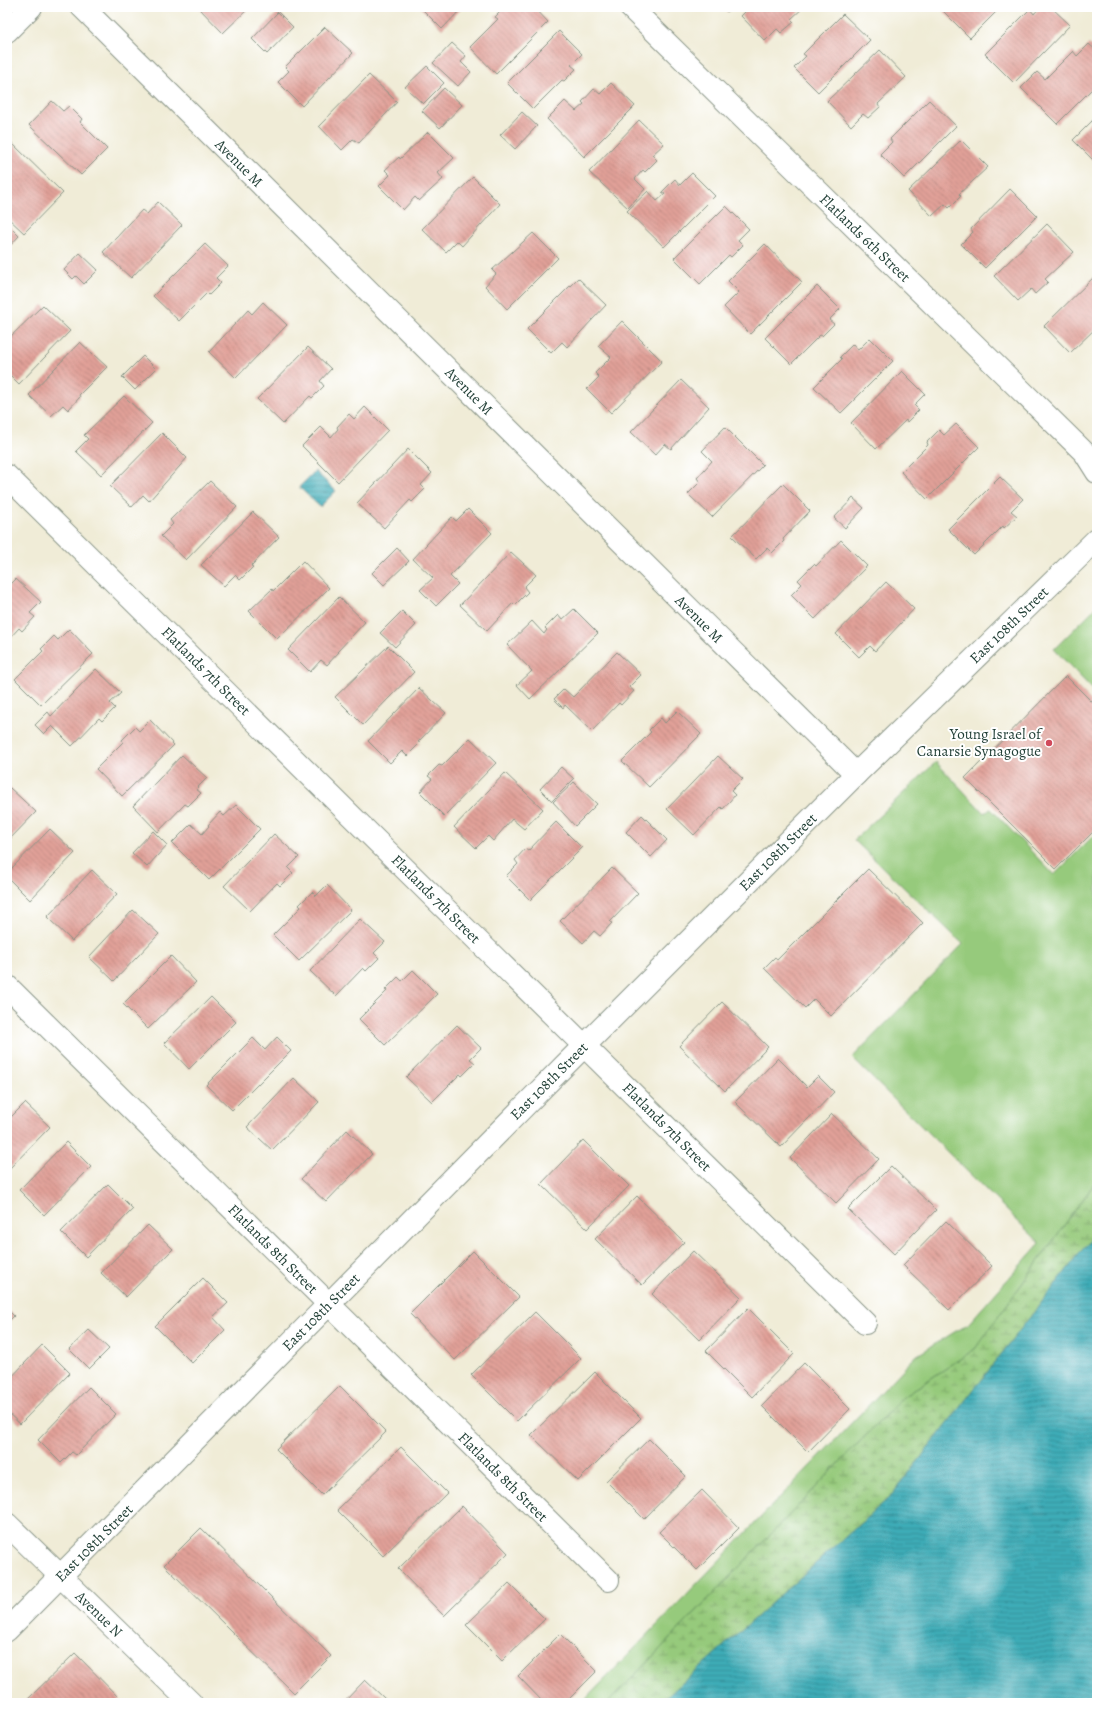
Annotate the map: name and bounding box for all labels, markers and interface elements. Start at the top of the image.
street label: Avenue M [210,134,267,191]
street label: Flatlands 6th Street [815,189,915,287]
street label: Avenue M [440,362,497,419]
street label: East 108th Street [965,582,1053,668]
street label: Avenue M [670,590,727,647]
street label: Flatlands 7th Street [157,622,255,720]
place label: Young Israel of Canarsie Synagogue [917,724,1043,761]
marker: Young Israel of Canarsie Synagogue [1044,738,1054,748]
street label: East 108th Street [735,809,821,895]
street label: Flatlands 7th Street [387,850,485,948]
street label: East 108th Street [506,1038,592,1124]
street label: Flatlands 7th Street [618,1078,716,1176]
street label: Flatlands 8th Street [224,1200,322,1298]
street label: East 108th Street [278,1269,364,1355]
street label: Flatlands 8th Street [454,1428,552,1526]
street label: East 108th Street [51,1500,137,1586]
street label: Avenue N [70,1586,127,1642]

